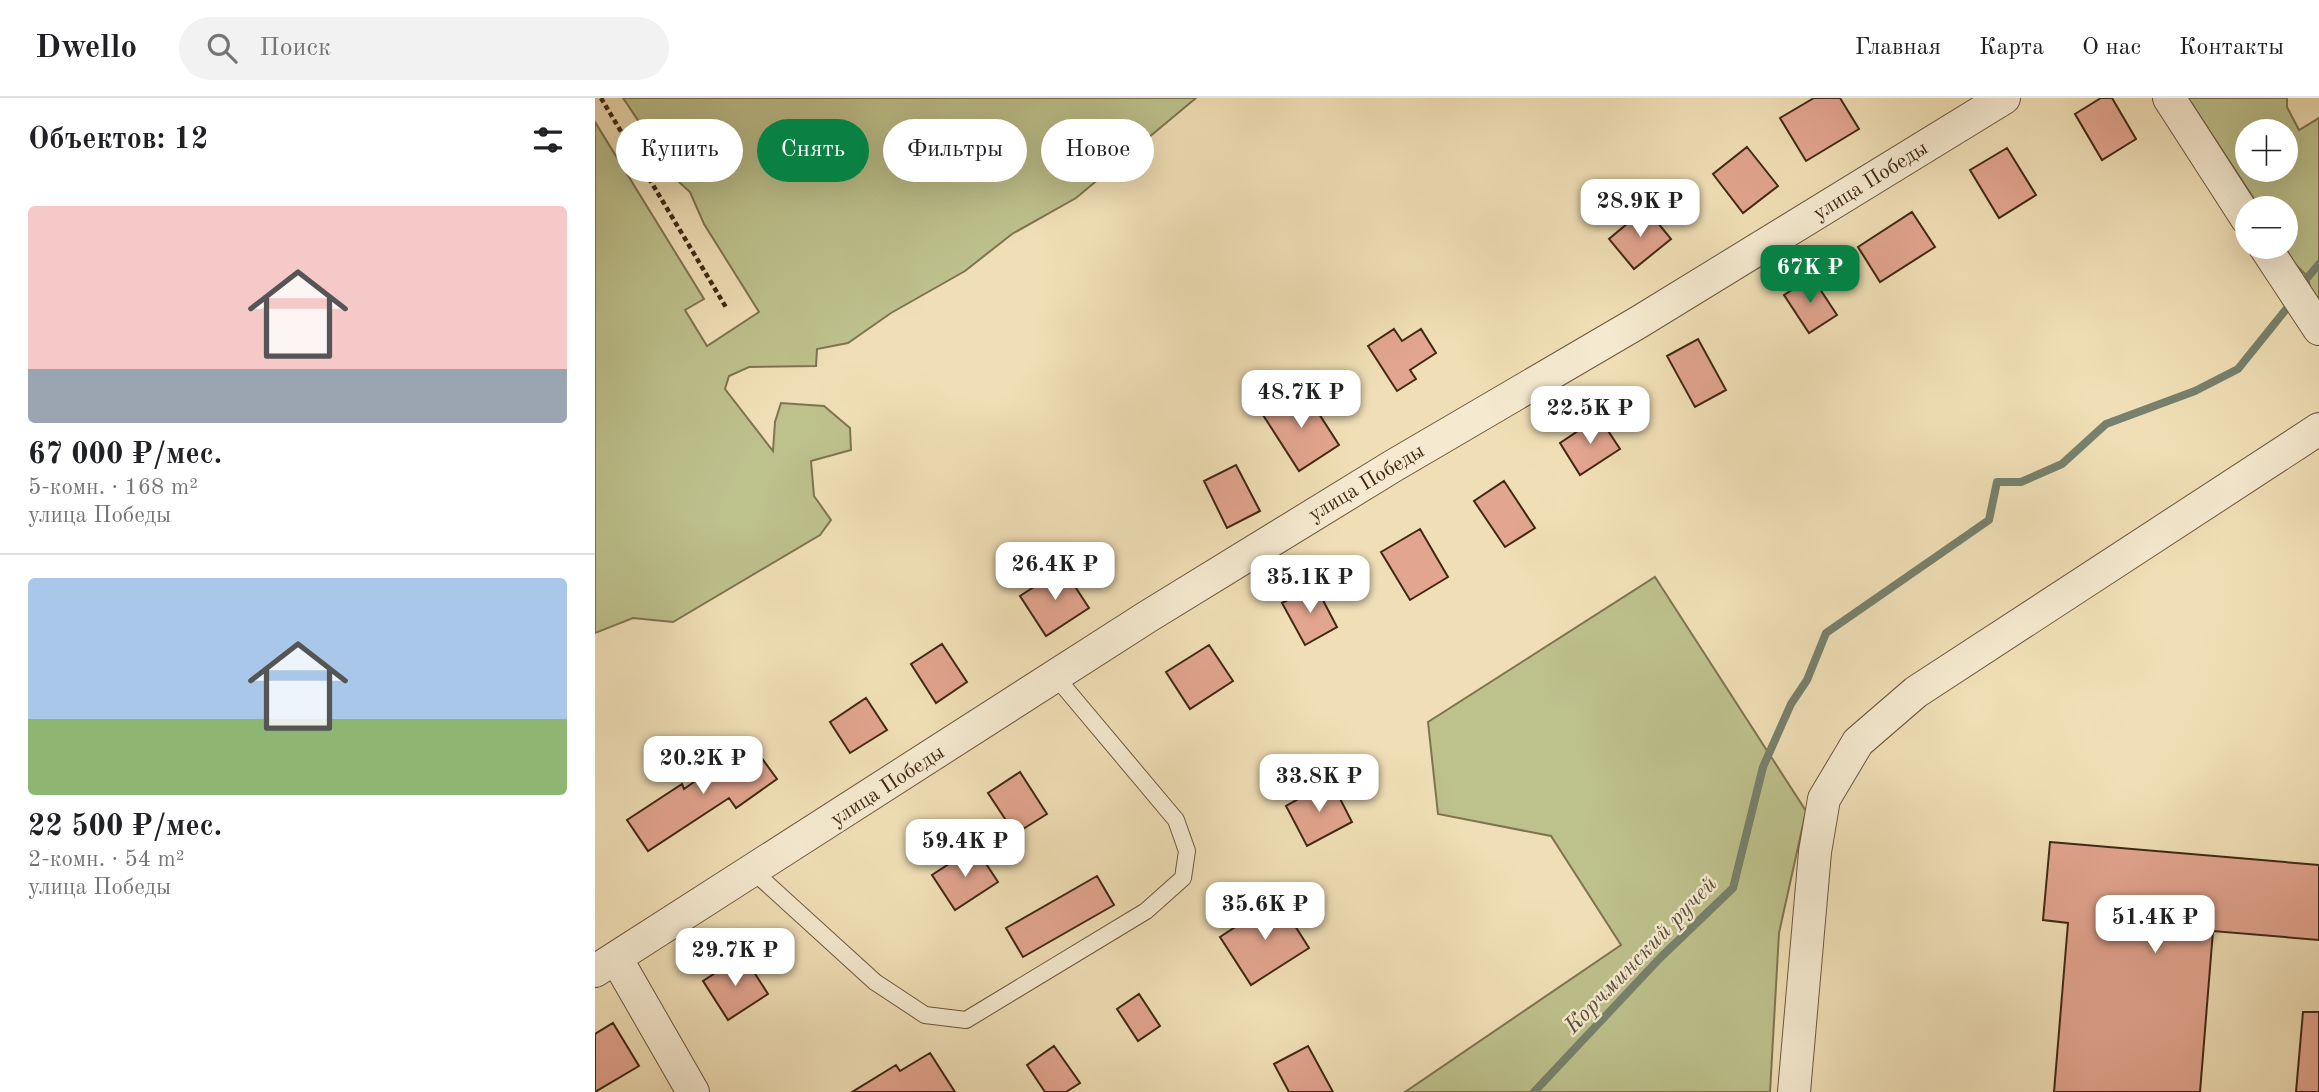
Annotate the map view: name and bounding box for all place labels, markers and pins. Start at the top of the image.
pin: 28.9K ₽ [1575,180,1705,239]
pin: 67K ₽ [1761,246,1859,305]
pin: 48.7K ₽ [1236,370,1366,430]
pin: 22.5K ₽ [1525,386,1655,446]
pin: 26.4K ₽ [990,542,1120,602]
pin: 35.1K ₽ [1245,556,1375,615]
pin: 20.2K ₽ [638,736,768,796]
pin: 33.8K ₽ [1254,754,1384,814]
pin: 59.4K ₽ [900,820,1030,879]
pin: 35.6K ₽ [1200,882,1330,942]
pin: 51.4K ₽ [2090,896,2220,955]
pin: 29.7K ₽ [670,928,800,988]

